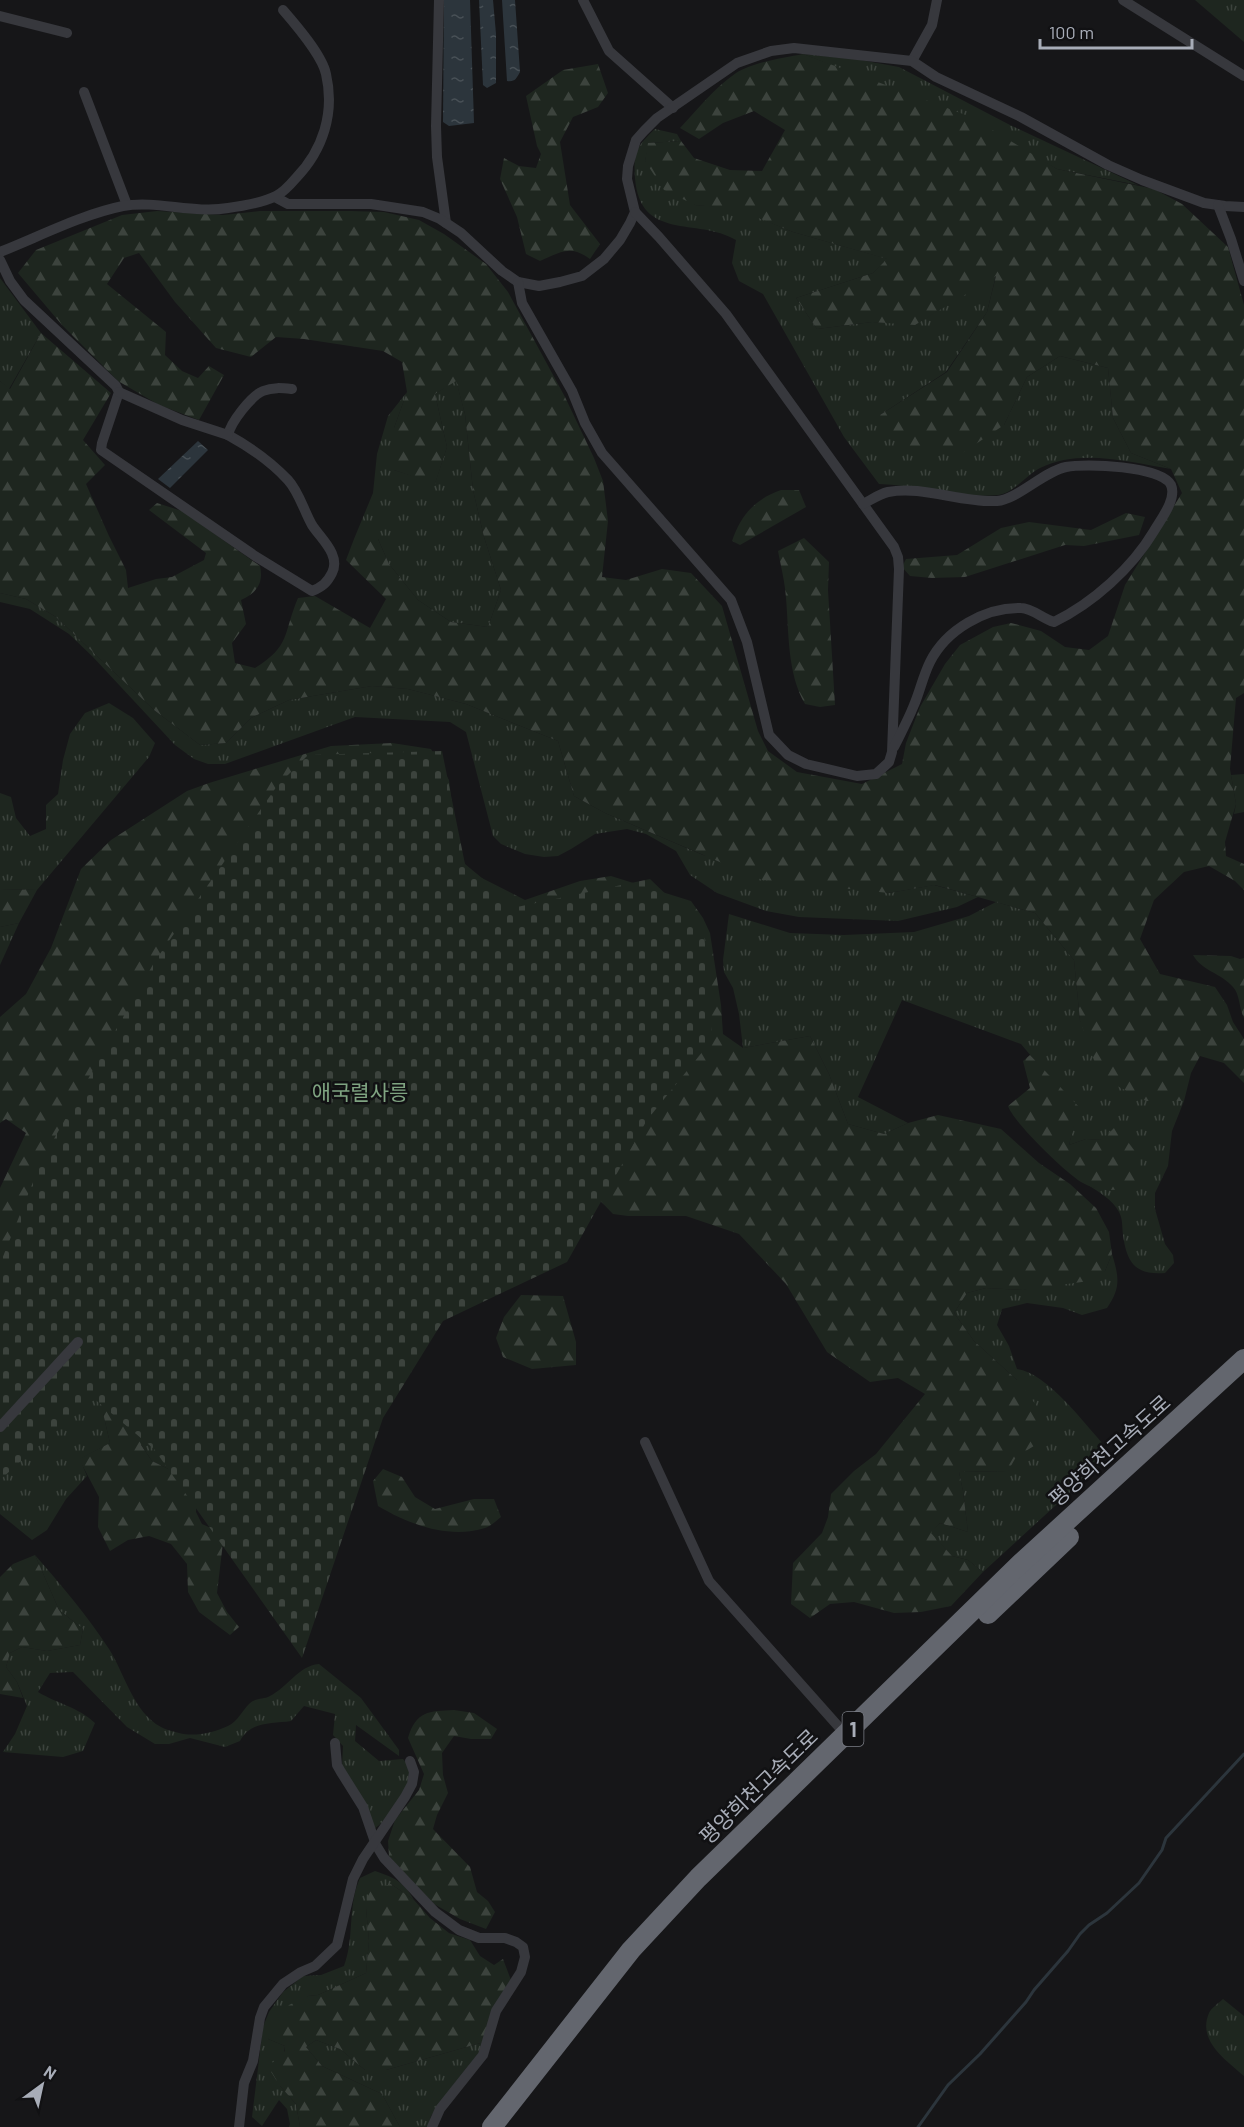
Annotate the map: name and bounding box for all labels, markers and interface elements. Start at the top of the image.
scale bar [1040,12,1192,50]
text: 100 m [1049,21,1094,43]
park label: 애국렬사릉 [312,1079,408,1104]
street label: 평양희천고속도로 [1043,1389,1175,1511]
road number: 1 [842,1712,864,1746]
street label: 평양희천고속도로 [694,1723,822,1849]
north arrow [12,2055,72,2115]
text: N [41,2061,60,2083]

